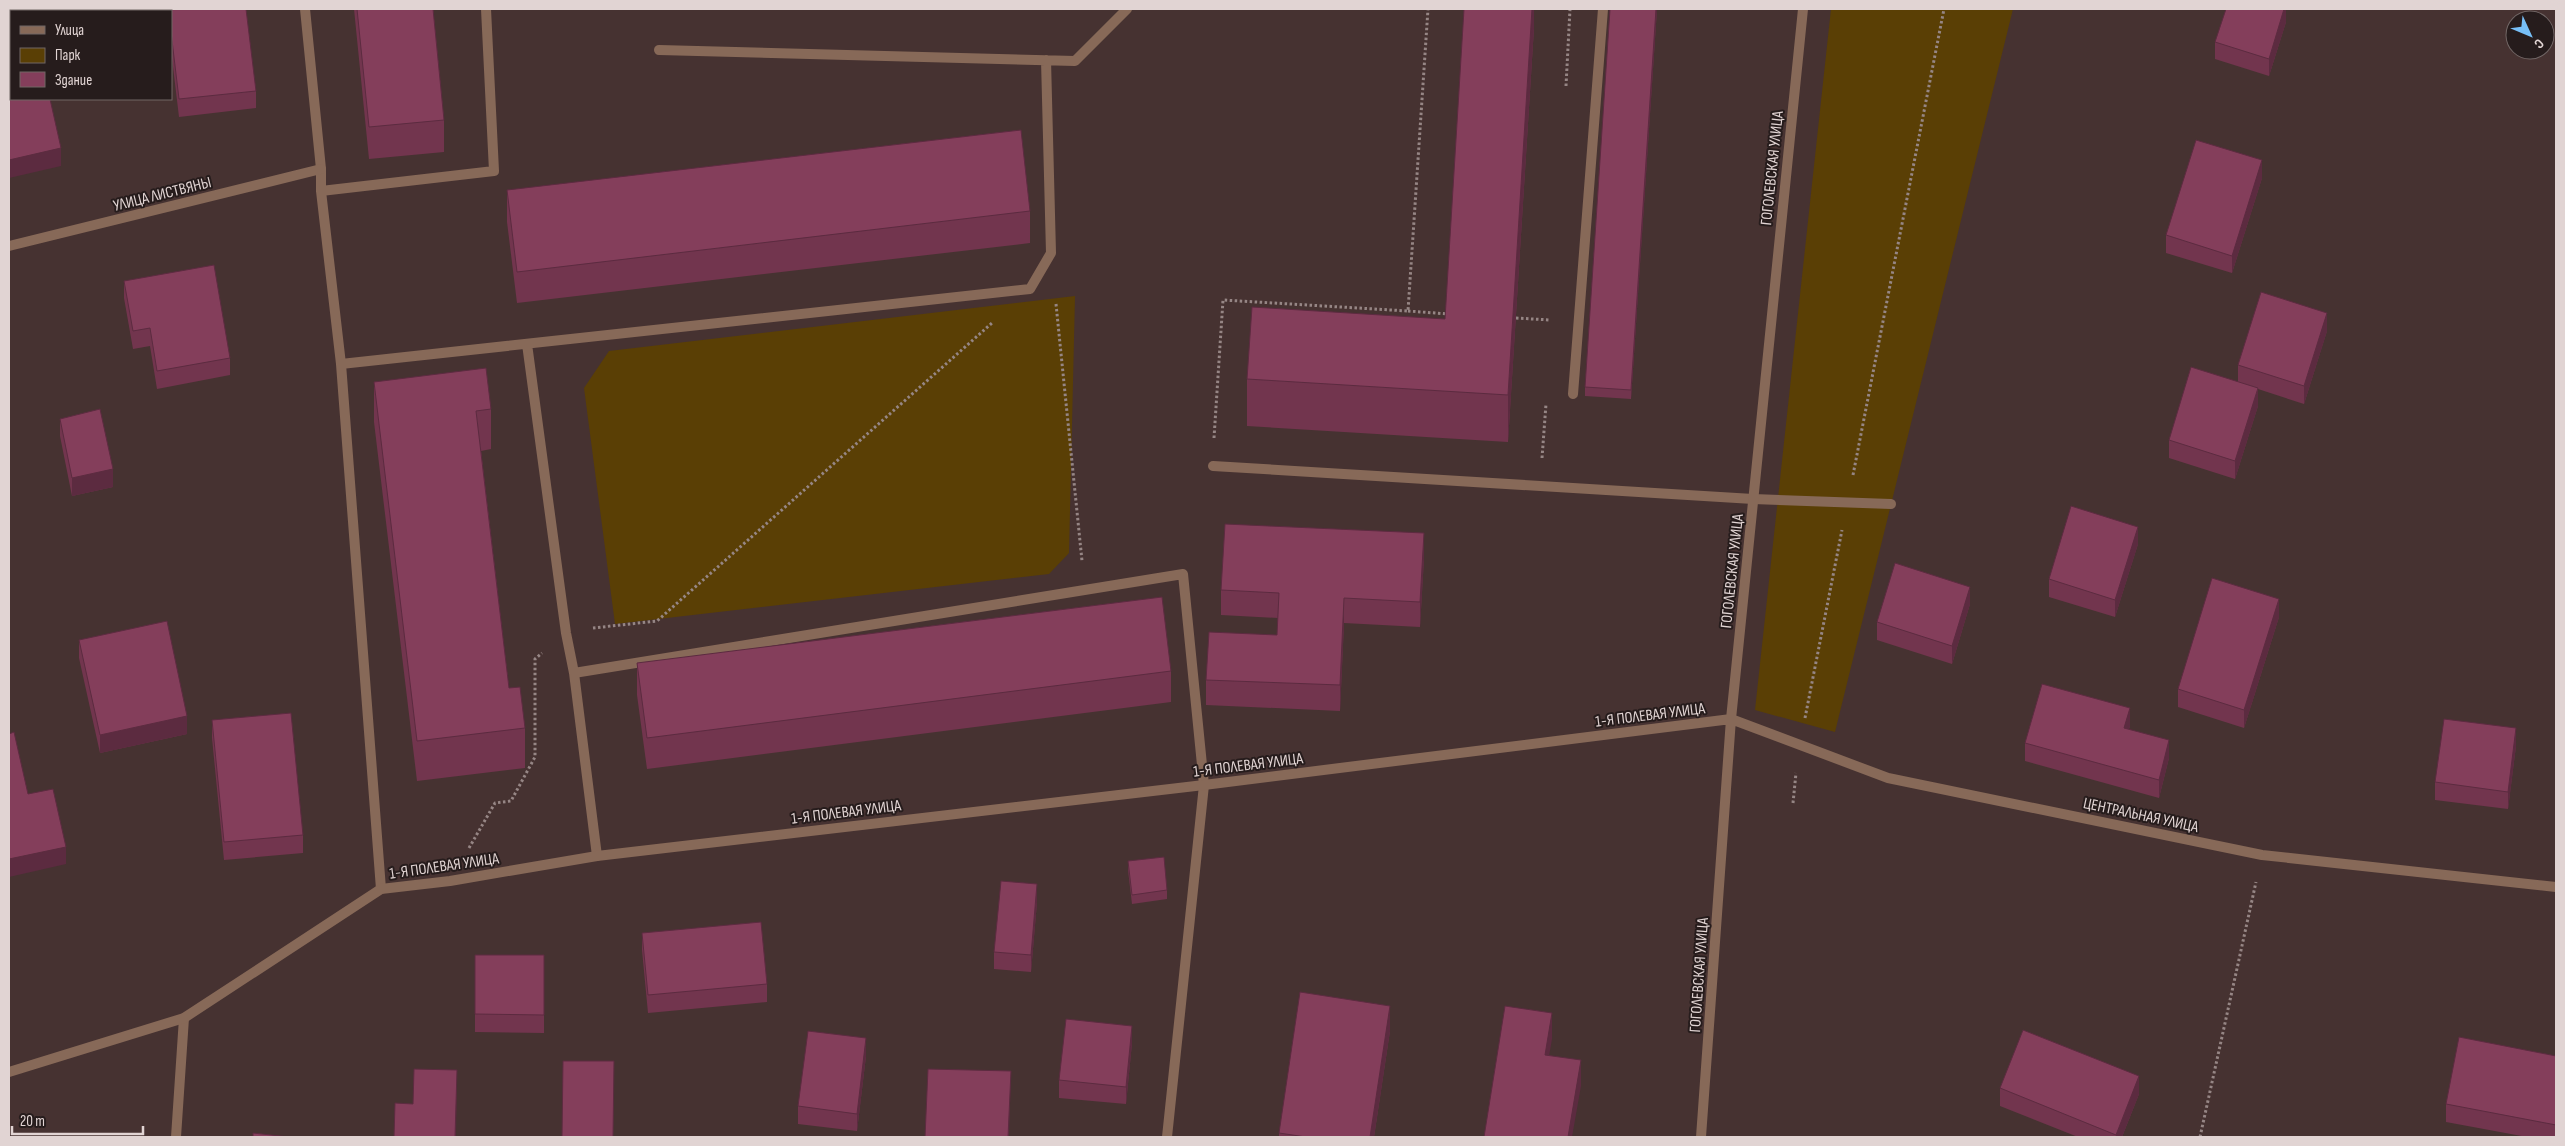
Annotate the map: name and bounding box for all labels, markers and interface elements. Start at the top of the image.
legend [10,10,172,100]
north arrow [2505,10,2555,60]
text: Улица [55,21,84,40]
text: С [2530,35,2548,52]
text: Парк [55,46,81,65]
text: Здание [55,71,92,90]
street label: ГОГОЛЕВСКАЯ УЛИЦА [1757,110,1788,226]
street label: УЛИЦА ЛИСТВЯНЫ [111,173,213,216]
street label: ГОГОЛЕВСКАЯ УЛИЦА [1717,513,1748,629]
street label: 1-Я ПОЛЕВАЯ УЛИЦА [1594,699,1706,732]
street label: 1-Я ПОЛЕВАЯ УЛИЦА [1192,749,1304,782]
street label: ЦЕНТРАЛЬНАЯ УЛИЦА [2081,794,2200,837]
street label: 1-Я ПОЛЕВАЯ УЛИЦА [790,796,902,829]
street label: 1-Я ПОЛЕВАЯ УЛИЦА [388,849,500,884]
street label: ГОГОЛЕВСКАЯ УЛИЦА [1686,917,1713,1033]
scale bar [12,1104,144,1136]
text: 20 m [20,1112,45,1131]

